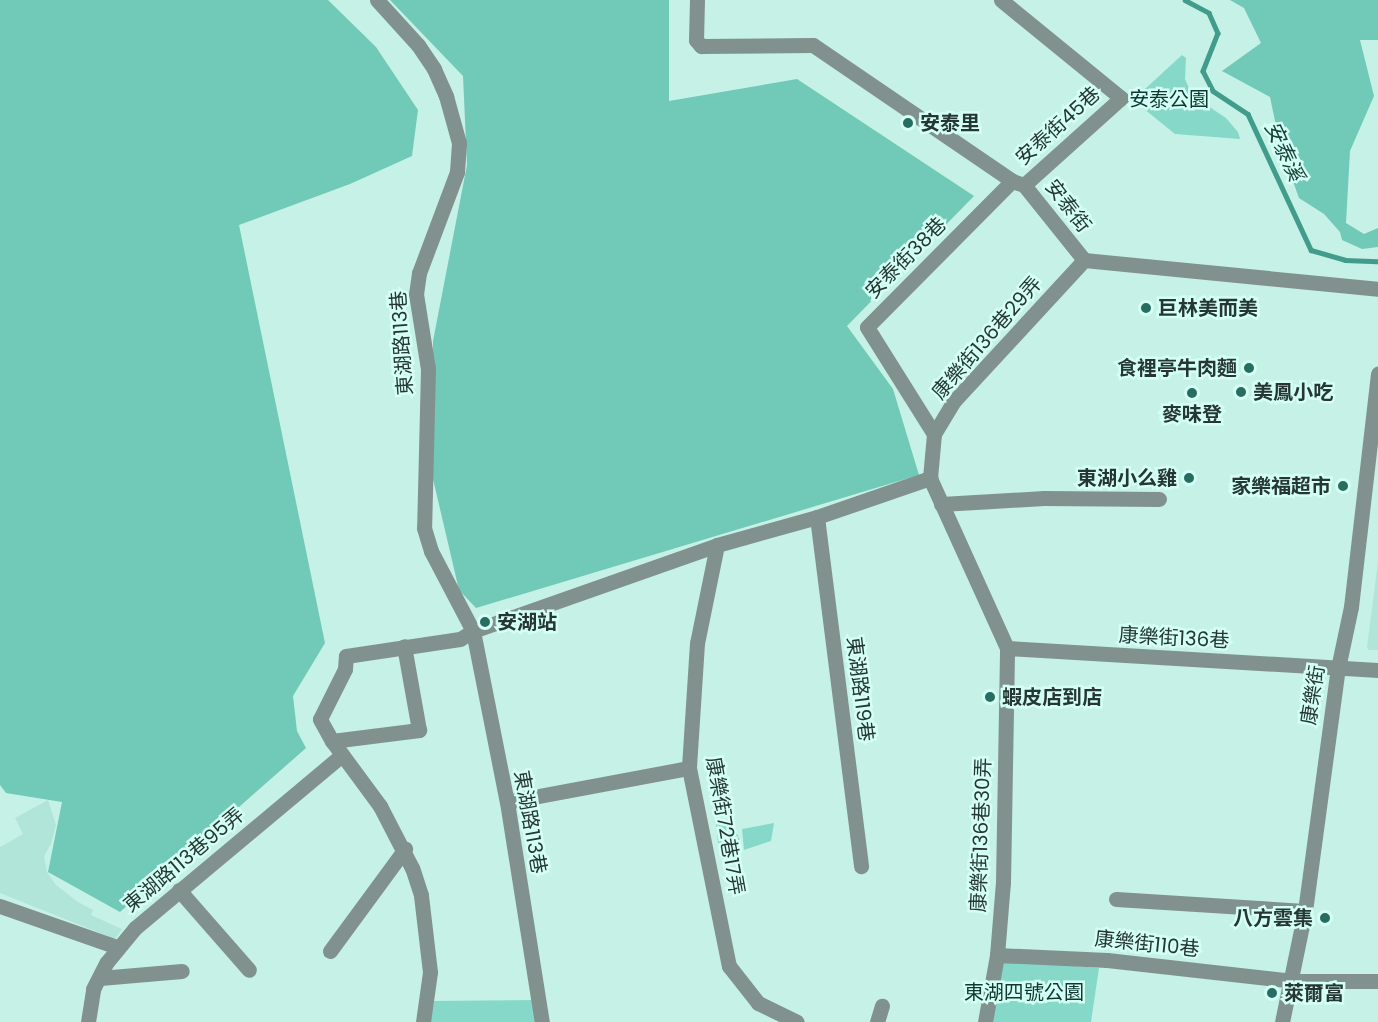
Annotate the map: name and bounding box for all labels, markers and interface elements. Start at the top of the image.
street label: 安泰街45巷 [1011,82,1105,170]
park label: 安泰公園 [1129,87,1209,111]
place label: 安泰里 [920,111,980,135]
marker: 安泰里 [901,116,915,130]
water label: 安泰溪 [1259,117,1309,185]
street label: 安泰街 [1040,175,1096,237]
street label: 安泰街38巷 [861,213,951,303]
street label: 康樂街136巷29弄 [927,272,1047,404]
street label: 東湖路113巷 [386,290,418,396]
place label: 巨林美而美 [1158,296,1258,320]
marker: 巨林美而美 [1139,301,1153,315]
place label: 食裡亭牛肉麵 [1117,356,1237,380]
marker: 食裡亭牛肉麵 [1242,361,1256,375]
place label: 美鳳小吃 [1253,380,1333,404]
marker: 美鳳小吃 [1234,385,1248,399]
marker: 麥味登 [1185,386,1199,400]
place label: 麥味登 [1162,402,1222,426]
place label: 東湖小么雞 [1077,466,1177,490]
marker: 東湖小么雞 [1182,471,1196,485]
place label: 家樂福超市 [1231,474,1331,498]
marker: 家樂福超市 [1336,479,1350,493]
place label: 安湖站 [497,610,557,634]
marker: 安湖站 [478,615,492,629]
street label: 康樂街136巷 [1118,623,1230,653]
street label: 東湖路119巷 [842,635,878,743]
street label: 康樂街 [1296,663,1330,727]
place label: 蝦皮店到店 [1002,685,1102,709]
marker: 蝦皮店到店 [983,690,997,704]
street label: 康樂街72巷17弄 [701,755,749,897]
street label: 康樂街136巷30弄 [966,757,996,913]
street label: 東湖路113巷 [509,768,551,876]
street label: 東湖路113巷95弄 [119,803,249,917]
place label: 八方雲集 [1233,906,1313,930]
marker: 八方雲集 [1318,911,1332,925]
street label: 康樂街110巷 [1093,927,1201,961]
park label: 東湖四號公園 [964,980,1084,1004]
place label: 萊爾富 [1284,981,1344,1005]
marker: 萊爾富 [1265,986,1279,1000]

